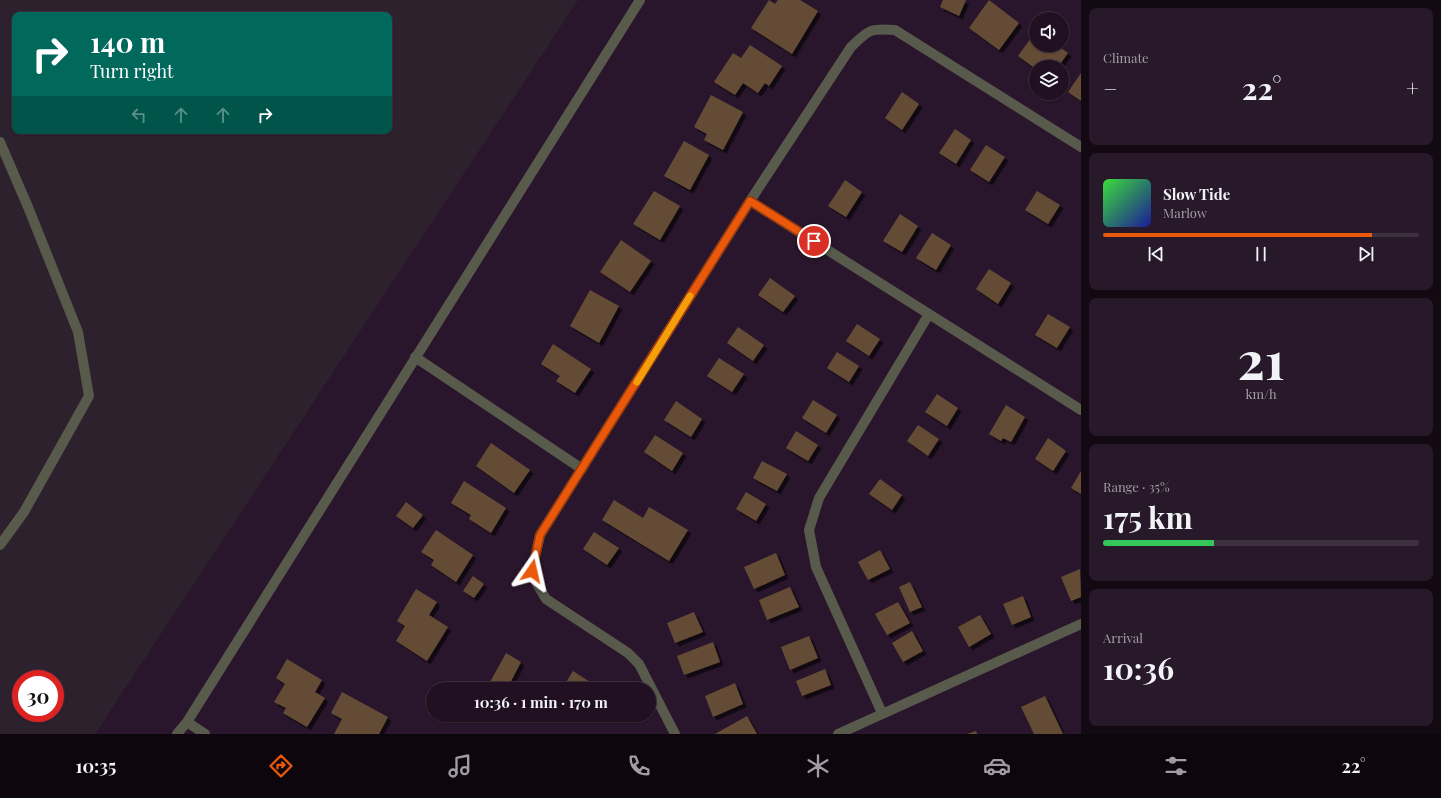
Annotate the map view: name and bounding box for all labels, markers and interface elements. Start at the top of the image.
map controls [1029,12,1069,100]
button: sound [1029,12,1069,52]
text: 140 m [90,23,165,60]
icon: right [24,28,76,80]
text: Climate [1103,49,1149,66]
text: Turn right [90,59,173,83]
button: layers [1029,60,1069,100]
text: 22° [1242,68,1282,108]
text: − [1103,73,1117,103]
text: + [1406,73,1419,103]
icon: left [128,104,150,126]
icon: ahead [170,104,192,126]
icon: ahead [212,104,234,126]
icon: right [254,104,276,126]
text: Slow Tide [1163,184,1230,204]
text: Marlow [1163,204,1207,221]
pin [797,224,831,258]
icon: arrive [803,230,825,252]
icon: previous [1145,243,1167,265]
icon: pause [1250,243,1272,265]
icon: next [1355,243,1377,265]
text: 21 [1237,324,1285,393]
text: km/h [1245,385,1277,402]
text: Range · 35% [1103,478,1170,495]
text: 175 km [1103,497,1193,537]
position arrow [511,550,553,592]
text: Arrival [1103,629,1143,646]
text: 10:36 [1103,648,1174,688]
speed limit sign: 30 [12,670,64,722]
text: 10:36 · 1 min · 170 m [474,692,608,712]
icon: directions [267,752,295,780]
icon: music [446,752,474,780]
icon: phone [625,752,653,780]
icon: climate [804,752,832,780]
icon: car [983,752,1011,780]
icon: filters [1162,752,1190,780]
text: 10:35 [76,754,116,778]
text: 22° [1342,754,1365,778]

